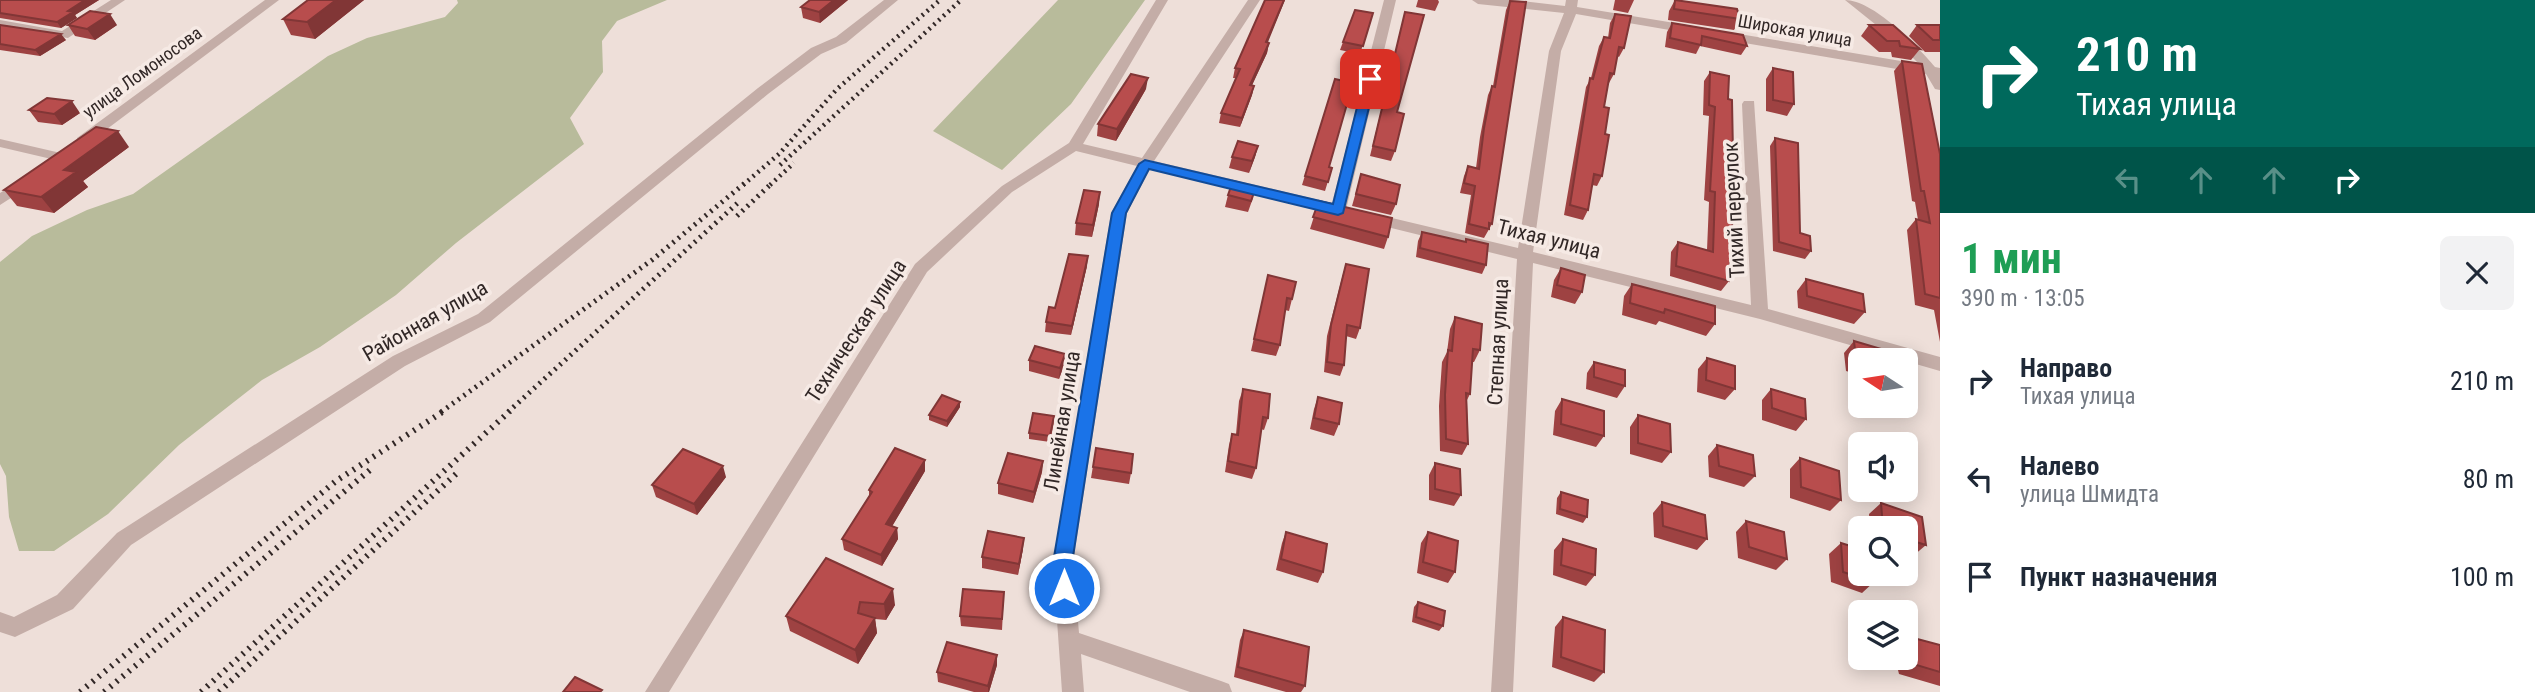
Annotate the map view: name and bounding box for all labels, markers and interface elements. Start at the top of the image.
street label: Широкая улица [1736,10,1854,50]
street label: улица Ломоносова [79,22,205,122]
text: 210 m [2076,26,2198,83]
icon: right [1961,28,2052,119]
pin [1340,49,1400,109]
icon: arrive [1351,60,1389,98]
text: Тихая улица [2076,85,2237,123]
street label: Тихий переулок [1718,141,1750,279]
icon: left [2109,161,2147,199]
icon: ahead [2182,161,2220,199]
icon: ahead [2255,161,2293,199]
icon: right [2328,161,2366,199]
street label: Тихая улица [1495,215,1603,263]
text: 1 мин [1961,234,2062,283]
button: close [2440,236,2514,310]
street label: Техническая улица [801,255,911,407]
street label: Районная улица [358,276,492,366]
street label: Степная улица [1483,278,1513,406]
text: 390 m · 13:05 [1961,285,2085,312]
north arrow [1848,348,1918,418]
map controls [1848,348,1918,670]
street label: Линейная улица [1039,349,1085,493]
text: Направо [2020,353,2112,383]
icon: right [1961,362,1999,400]
text: 210 m [2450,366,2514,396]
text: Тихая улица [2020,383,2136,410]
button: sound [1848,432,1918,502]
text: Налево [2020,451,2100,481]
icon: left [1961,460,1999,498]
text: 80 m [2463,464,2514,494]
text: улица Шмидта [2020,481,2159,508]
button: search [1848,516,1918,586]
position arrow [1027,551,1101,625]
icon: arrive [1961,558,1999,596]
text: Пункт назначения [2020,562,2218,592]
text: 100 m [2450,562,2514,592]
button: layers [1848,600,1918,670]

